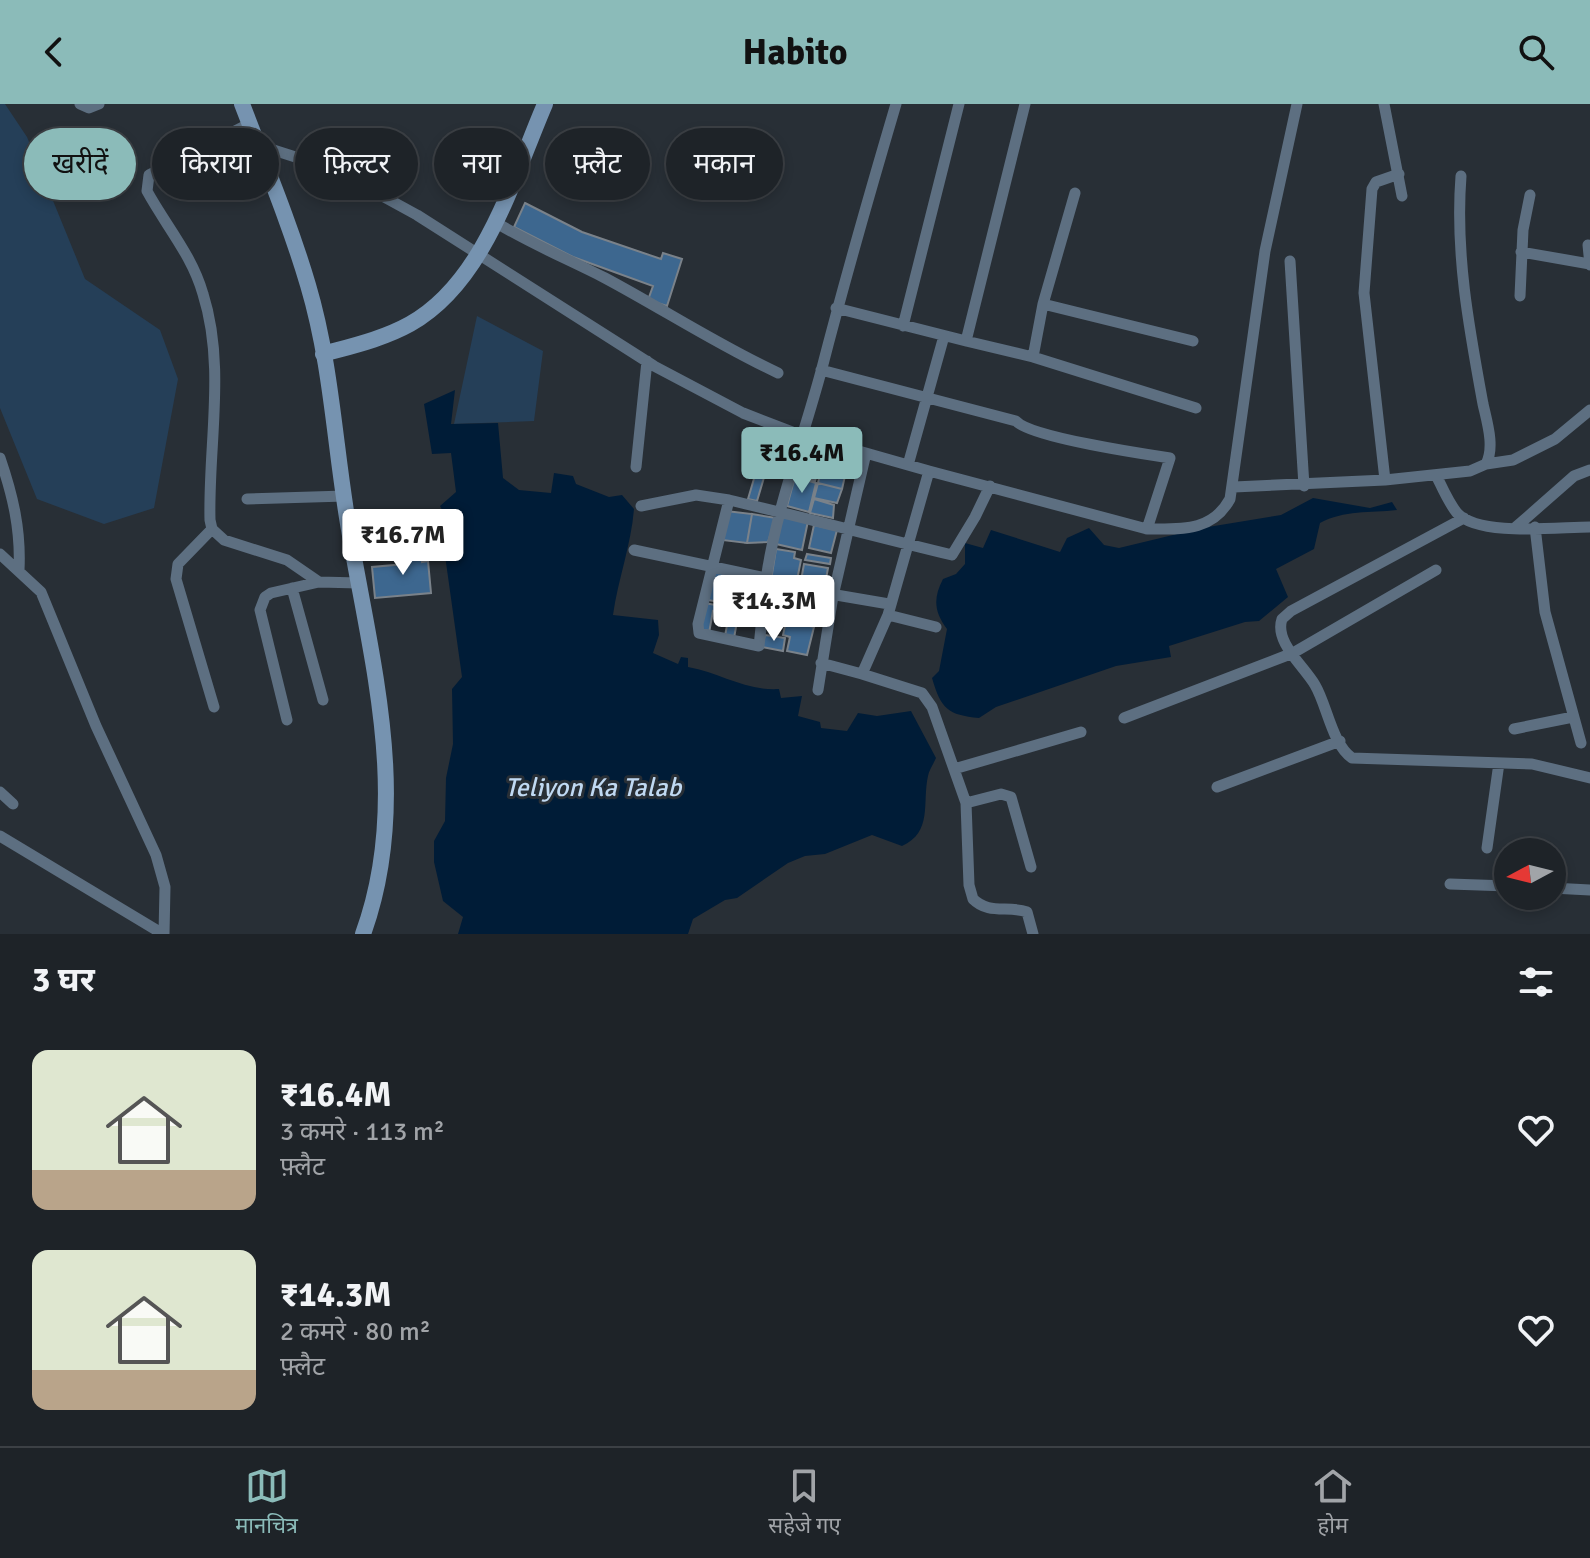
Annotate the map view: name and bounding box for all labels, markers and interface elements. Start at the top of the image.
icon: back [32,30,76,74]
text: Habito [743,30,848,75]
icon: search [1514,30,1558,74]
chip: खरीदें [24,128,136,200]
chip: किराया [152,128,279,200]
chip: फ़िल्टर [295,128,418,200]
chip: नया [434,128,529,200]
chip: फ़्लैट [545,128,650,200]
chip: मकान [666,128,783,200]
pin: ₹16.4M [737,427,867,495]
text: ₹16.4M [759,437,845,469]
pin: ₹16.7M [338,509,468,577]
text: ₹16.7M [360,519,446,551]
pin: ₹14.3M [709,575,839,643]
text: ₹14.3M [731,585,817,617]
water label: Teliyon Ka Talab [505,772,682,804]
north arrow [1494,838,1566,910]
map controls [1494,838,1566,910]
text: 3 घर [32,959,95,1001]
icon: filters [1514,960,1558,1004]
text: ₹16.4M [280,1074,392,1116]
icon: home [96,1082,192,1178]
icon: heart [1514,1108,1558,1152]
text: 3 कमरे · 113 m² [280,1116,445,1148]
text: फ़्लैट [280,1151,325,1183]
text: ₹14.3M [280,1274,392,1316]
icon: home [96,1282,192,1378]
icon: heart [1514,1308,1558,1352]
text: 2 कमरे · 80 m² [280,1316,431,1348]
text: फ़्लैट [280,1351,325,1383]
tab: मानचित्र [235,1464,298,1542]
tab: सहेजे गए [768,1464,841,1542]
tab: होम [1311,1464,1355,1542]

